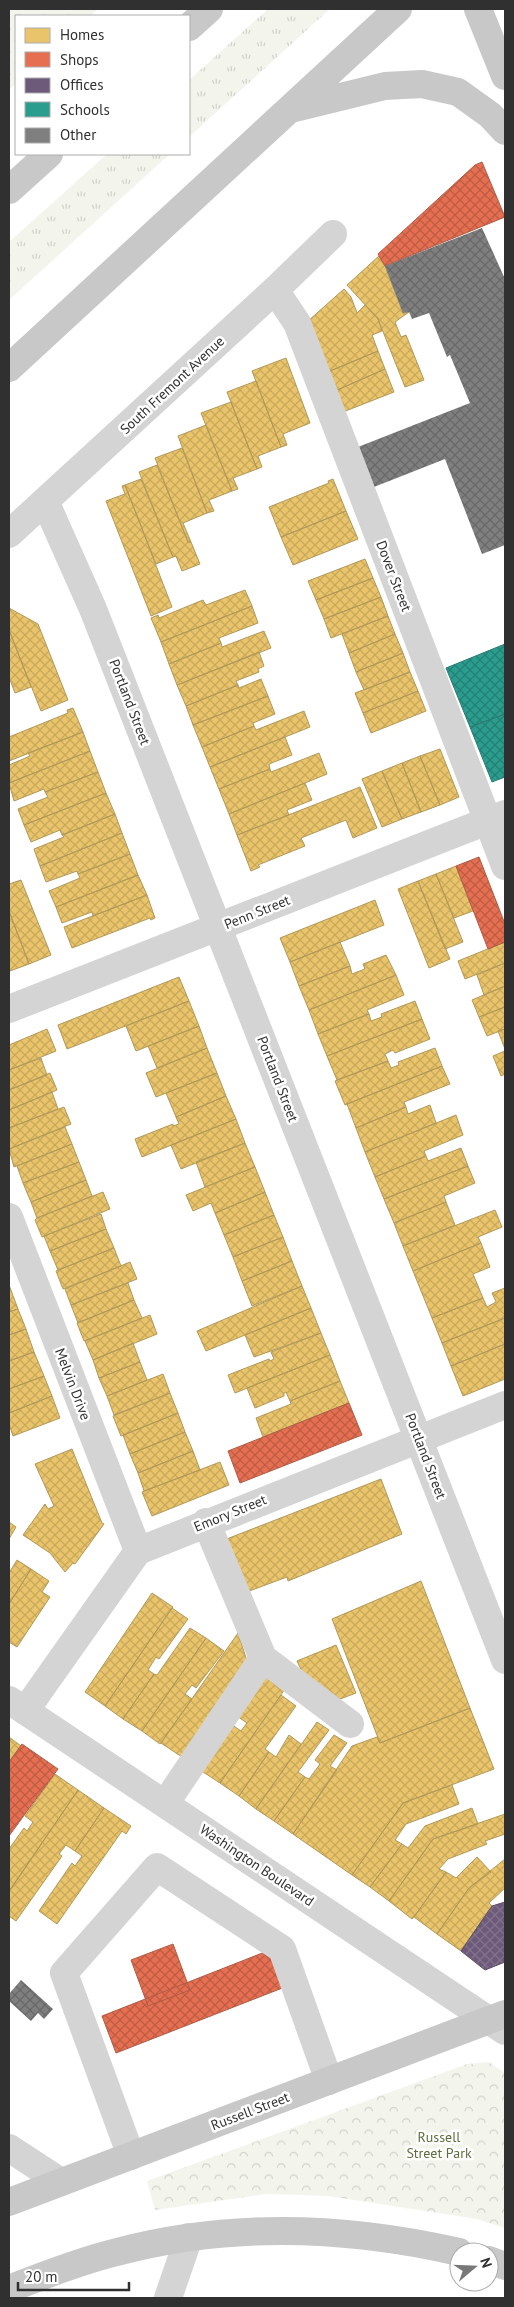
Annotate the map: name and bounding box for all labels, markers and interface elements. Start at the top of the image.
legend [15,15,190,155]
text: Homes [60,25,104,44]
text: Shops [60,50,99,69]
text: Offices [60,75,104,94]
text: Schools [60,100,110,119]
text: Other [60,125,96,144]
street label: South Fremont Avenue [116,332,228,438]
street label: Dover Street [372,538,416,614]
street label: Portland Street [105,657,155,748]
street label: Penn Street [222,891,293,933]
street label: Portland Street [253,1034,303,1125]
street label: Melvin Drive [51,1346,95,1422]
street label: Portland Street [401,1411,451,1502]
street label: Emory Street [191,1490,269,1536]
street label: Washington Boulevard [196,1820,318,1910]
street label: Russell Street [208,2088,292,2134]
park label: Russell Street Park [406,2128,472,2162]
north arrow [449,2242,499,2292]
text: N [476,2255,496,2270]
scale bar [18,2260,129,2292]
text: 20 m [25,2267,58,2286]

